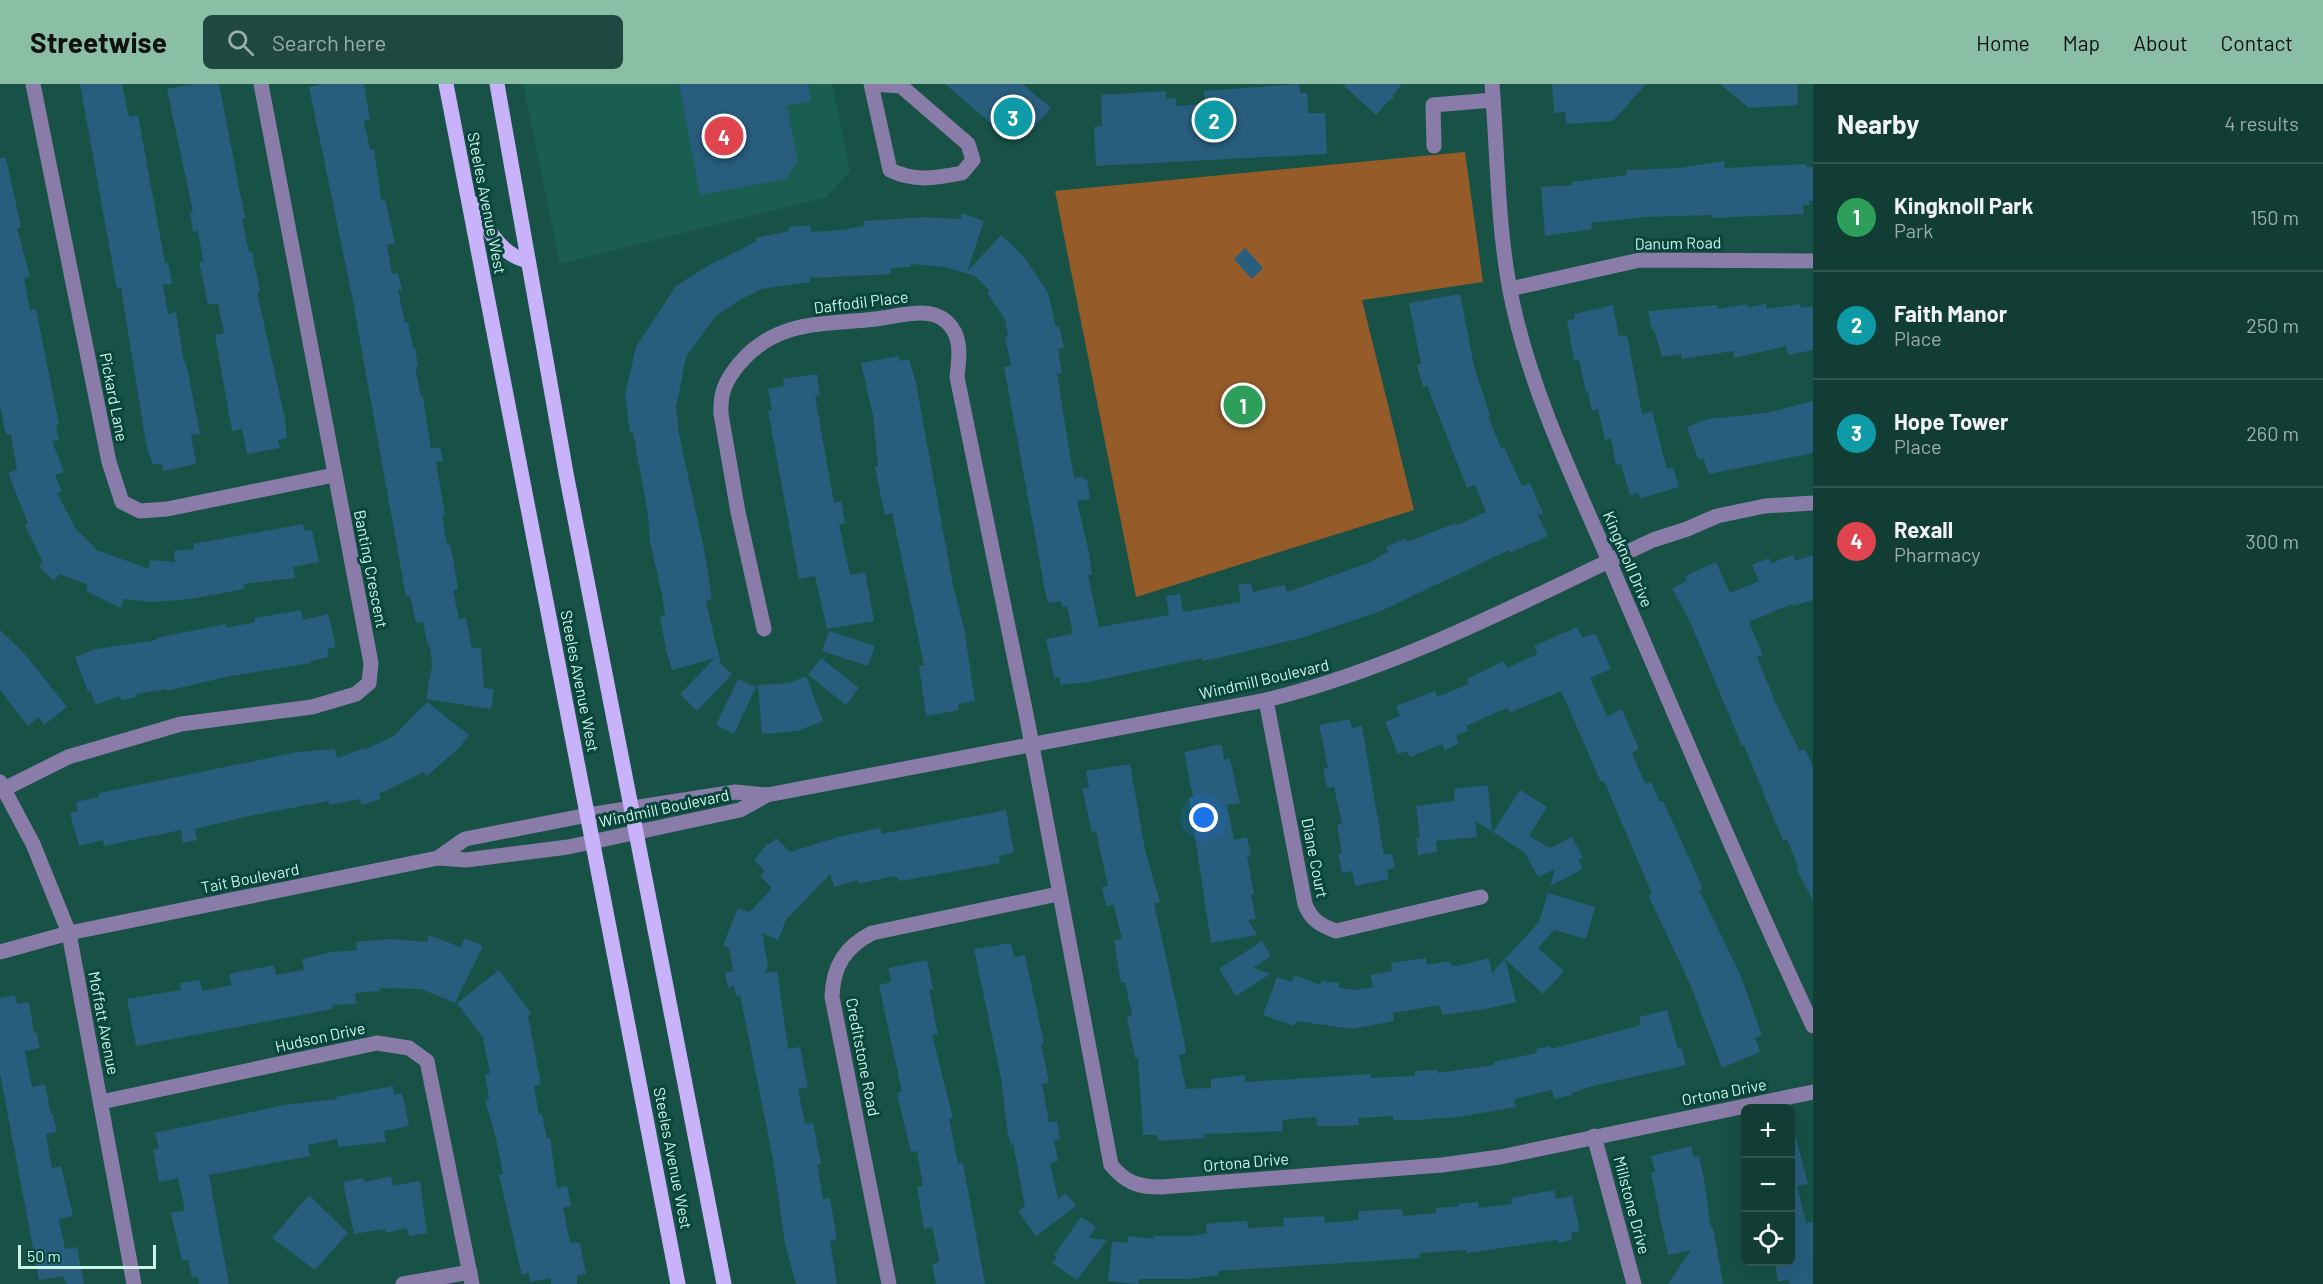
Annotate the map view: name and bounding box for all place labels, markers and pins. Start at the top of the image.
pin: 3 [994,94,1032,140]
pin: 2 [1194,98,1234,142]
pin: 4 [704,113,744,158]
pin: 1 [1224,382,1262,428]

